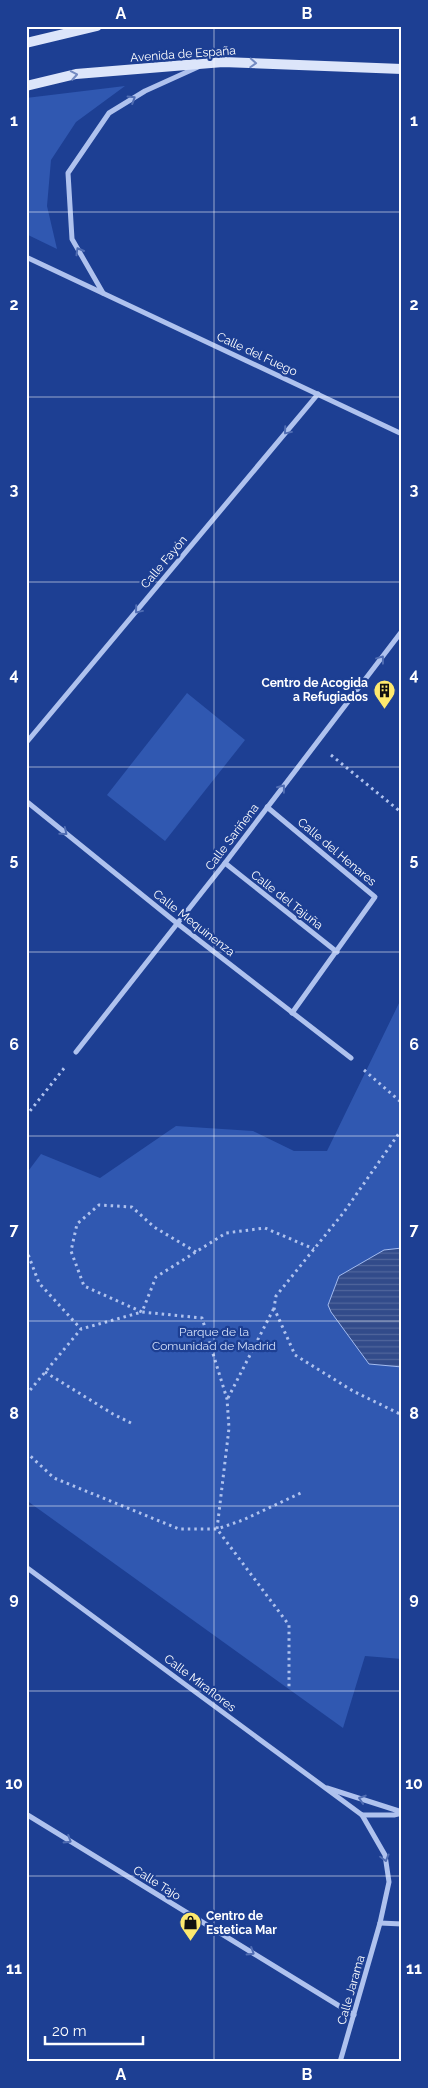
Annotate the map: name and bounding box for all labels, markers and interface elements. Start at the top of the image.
text: A [116,4,127,23]
text: B [302,4,313,23]
street label: Avenida de España [130,43,236,65]
one-way arrow [250,58,257,68]
one-way arrow [69,71,78,81]
one-way arrow [127,95,136,105]
text: 1 [10,111,18,130]
text: 1 [410,111,418,130]
one-way arrow [75,247,85,256]
text: 2 [9,295,19,314]
text: 2 [409,295,419,314]
street label: Calle del Fuego [214,329,300,379]
one-way arrow [283,426,292,435]
text: 3 [10,480,19,499]
text: 3 [410,480,419,499]
street label: Calle Fayón [138,533,190,591]
one-way arrow [135,604,143,613]
one-way arrow [375,655,384,665]
text: 4 [9,665,19,684]
text: 4 [409,665,419,684]
place label: Centro de Acogida a Refugiados [261,676,368,704]
building icon: Centro de Acogida a Refugiados [372,678,396,709]
one-way arrow [277,785,285,794]
street label: Calle Sariñena [202,801,262,873]
street label: Calle del Henares [295,815,379,889]
one-way arrow [58,826,68,835]
text: 5 [10,850,19,869]
text: 5 [410,850,419,869]
street label: Calle del Tajuña [248,868,326,932]
street label: Calle Mequinenza [150,887,238,959]
text: 6 [9,1035,19,1054]
text: 6 [409,1035,419,1054]
text: 7 [10,1220,19,1239]
text: 7 [410,1220,419,1239]
park label: Parque de la Comunidad de Madrid [152,1325,276,1353]
text: 8 [9,1404,19,1423]
text: 8 [409,1404,419,1423]
text: 9 [9,1589,19,1608]
text: 9 [409,1589,419,1608]
street label: Calle Miraflores [161,1651,239,1715]
text: 10 [5,1774,23,1793]
text: 10 [405,1774,423,1793]
one-way arrow [358,1794,366,1804]
one-way arrow [62,1833,71,1843]
one-way arrow [379,1853,389,1862]
street label: Calle Tajo [131,1863,183,1903]
place label: Centro de Estetica Mar [206,1909,277,1937]
shop icon: Centro de Estetica Mar [178,1911,202,1942]
one-way arrow [246,1946,255,1956]
street label: Calle Jarama [334,1954,368,2026]
text: 11 [6,1959,22,1978]
text: 11 [406,1959,422,1978]
scale bar [45,2013,142,2045]
text: 20 m [52,2022,87,2040]
text: A [116,2065,127,2084]
text: B [302,2065,313,2084]

